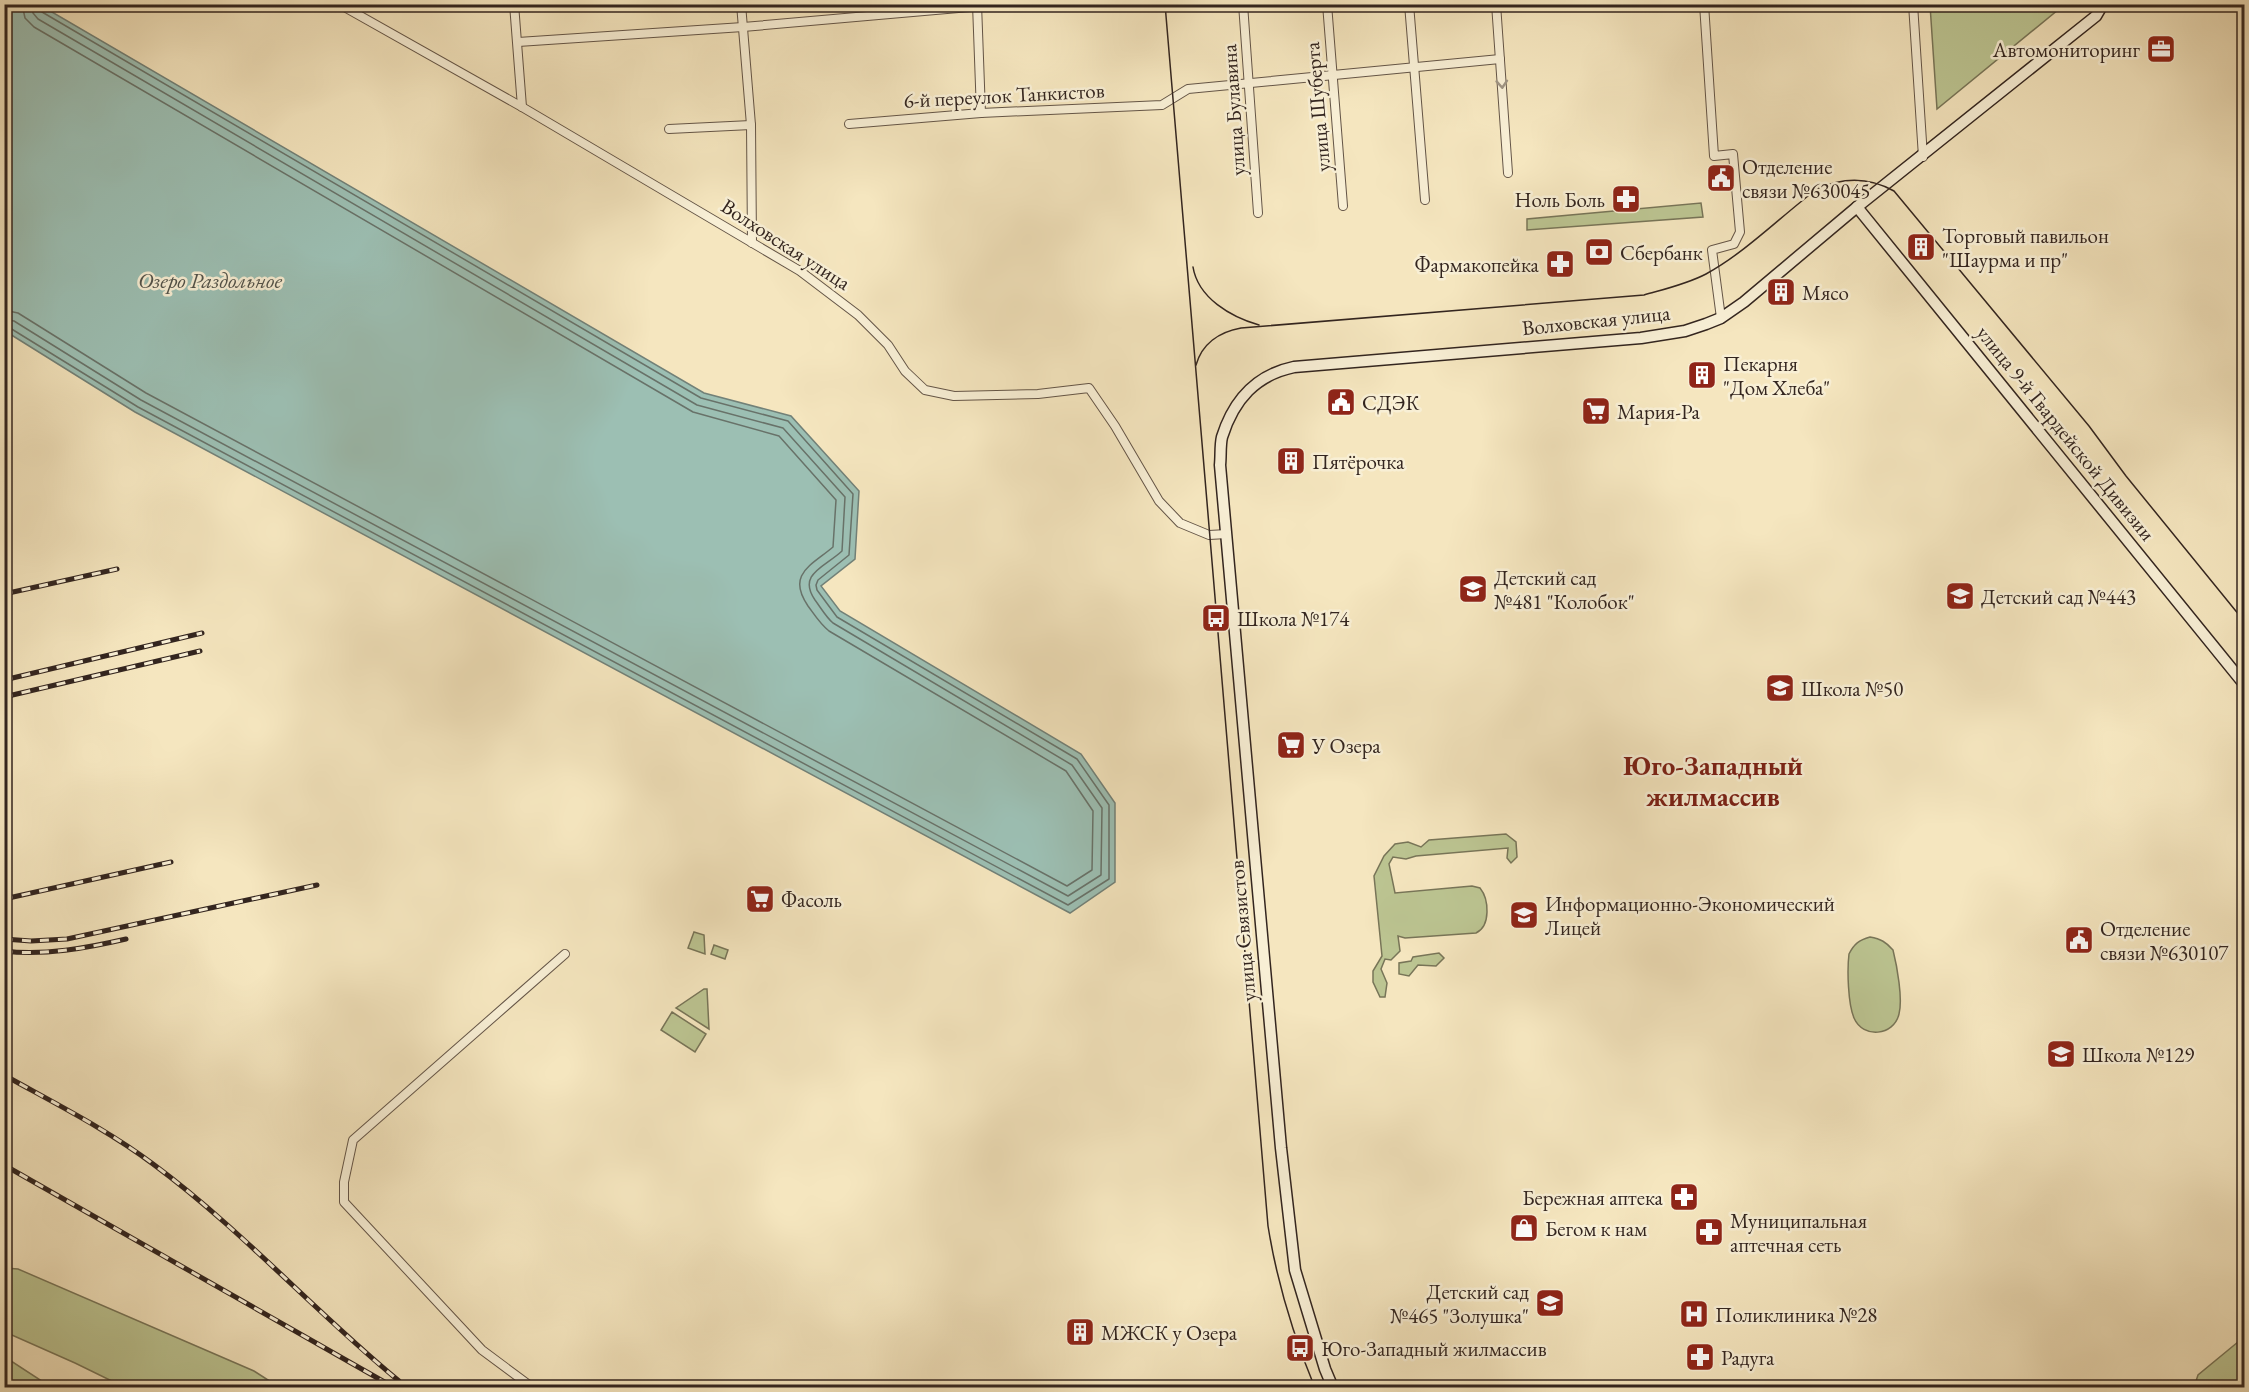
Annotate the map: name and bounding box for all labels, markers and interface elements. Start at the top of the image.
office icon: Автомониторинг [2145,33,2177,65]
place label: Автомониторинг [1992,36,2141,63]
street label: улица Шуберта [1298,40,1336,173]
street label: улица Булавина [1215,43,1251,177]
street label: 6-й переулок Танкистов [903,76,1105,114]
one-way arrow [1495,79,1508,88]
place label: Отделение связи №630045 [1742,153,1870,204]
public building icon: Отделение связи №630045 [1705,162,1737,194]
pharmacy icon: Ноль Боль [1610,183,1642,215]
place label: Ноль Боль [1515,186,1605,213]
street label: Волховская улица [716,192,856,296]
place label: Торговый павильон "Шаурма и пр" [1942,222,2109,273]
building icon: Торговый павильон "Шаурма и пр" [1905,231,1937,263]
bank icon: Сбербанк [1583,236,1615,268]
place label: Сбербанк [1620,239,1703,266]
pharmacy icon: Фармакопейка [1544,248,1576,280]
place label: Фармакопейка [1414,251,1540,278]
water label: Озеро Раздольное [138,266,282,295]
building icon: Мясо [1765,276,1797,308]
place label: Мясо [1802,279,1849,306]
street label: Волховская улица [1520,299,1672,341]
street label: улица 9-й Гвардейской Дивизии [1971,320,2161,546]
place label: Пекарня "Дом Хлеба" [1723,350,1830,401]
building icon: Пекарня "Дом Хлеба" [1686,359,1718,391]
public building icon: СДЭК [1325,386,1357,418]
place label: СДЭК [1362,389,1419,416]
supermarket icon: Мария-Ра [1580,395,1612,427]
place label: Мария-Ра [1617,398,1701,425]
building icon: Пятёрочка [1275,445,1307,477]
place label: Пятёрочка [1312,448,1405,475]
place label: Детский сад №481 "Колобок" [1494,564,1635,615]
school or university icon: Детский сад №481 "Колобок" [1457,573,1489,605]
school or university icon: Детский сад №443 [1944,580,1976,612]
place label: Детский сад №443 [1981,583,2136,610]
bus stop icon: Школа №174 [1200,602,1232,634]
place label: Школа №174 [1237,605,1350,632]
school or university icon: Школа №50 [1764,672,1796,704]
place label: Школа №50 [1801,675,1903,702]
supermarket icon: У Озера [1275,729,1307,761]
place label: У Озера [1311,732,1381,759]
district label: Юго-Западный жилмассив [1623,748,1803,814]
street label: улица Связистов [1222,859,1262,1003]
supermarket icon: Фасоль [744,883,776,915]
place label: Фасоль [781,886,842,913]
place label: Информационно-Экономический Лицей [1545,890,1835,941]
school or university icon: Информационно-Экономический Лицей [1508,899,1540,931]
place label: Отделение связи №630107 [2100,915,2229,966]
public building icon: Отделение связи №630107 [2063,924,2095,956]
school or university icon: Школа №129 [2045,1038,2077,1070]
place label: Школа №129 [2082,1041,2194,1068]
pharmacy icon: Бережная аптека [1668,1181,1700,1213]
place label: Бережная аптека [1522,1184,1664,1211]
place label: Муниципальная аптечная сеть [1730,1207,1867,1258]
shop icon: Бегом к нам [1508,1212,1540,1244]
place label: Бегом к нам [1545,1215,1647,1242]
pharmacy icon: Муниципальная аптечная сеть [1693,1216,1725,1248]
place label: Детский сад №465 "Золушка" [1390,1278,1529,1329]
school or university icon: Детский сад №465 "Золушка" [1534,1287,1566,1319]
hospital icon: Поликлиника №28 [1678,1298,1710,1330]
place label: Поликлиника №28 [1715,1301,1877,1328]
building icon: МЖСК у Озера [1064,1316,1096,1348]
place label: МЖСК у Озера [1101,1319,1238,1346]
bus stop icon: Юго-Западный жилмассив [1284,1332,1316,1364]
place label: Юго-Западный жилмассив [1321,1335,1547,1362]
pharmacy icon: Радуга [1684,1341,1716,1373]
place label: Радуга [1721,1344,1775,1371]

